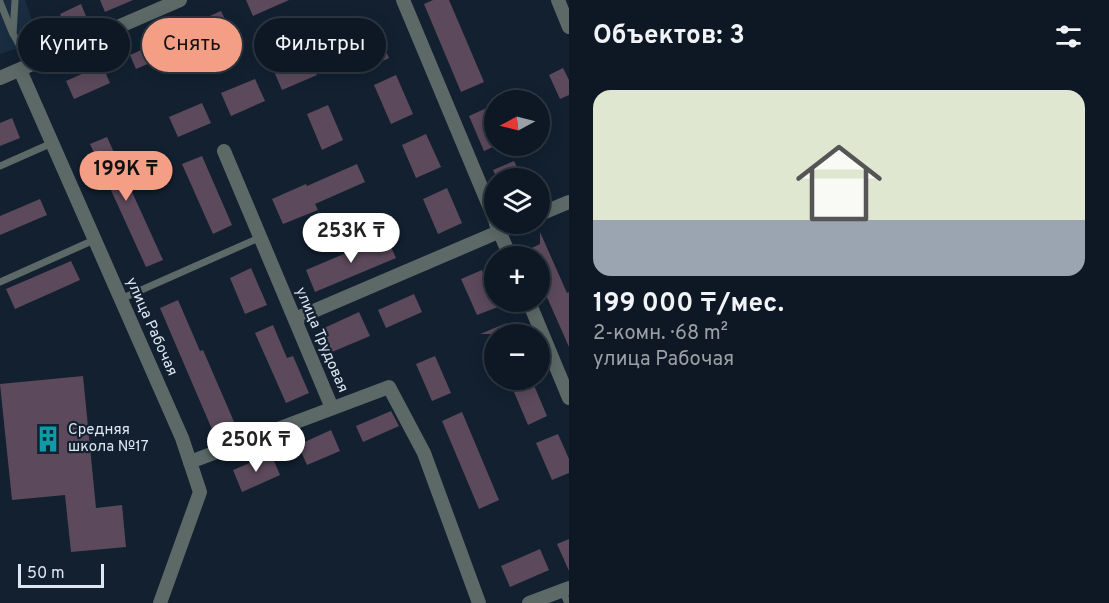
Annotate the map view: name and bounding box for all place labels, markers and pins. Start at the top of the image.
pin: 199K ₸ [77,151,175,202]
pin: 253K ₸ [302,213,400,264]
place label: Средняя школа №17 [68,421,149,457]
pin: 250K ₸ [207,422,305,473]
building icon: Средняя школа №17 [33,424,63,454]

